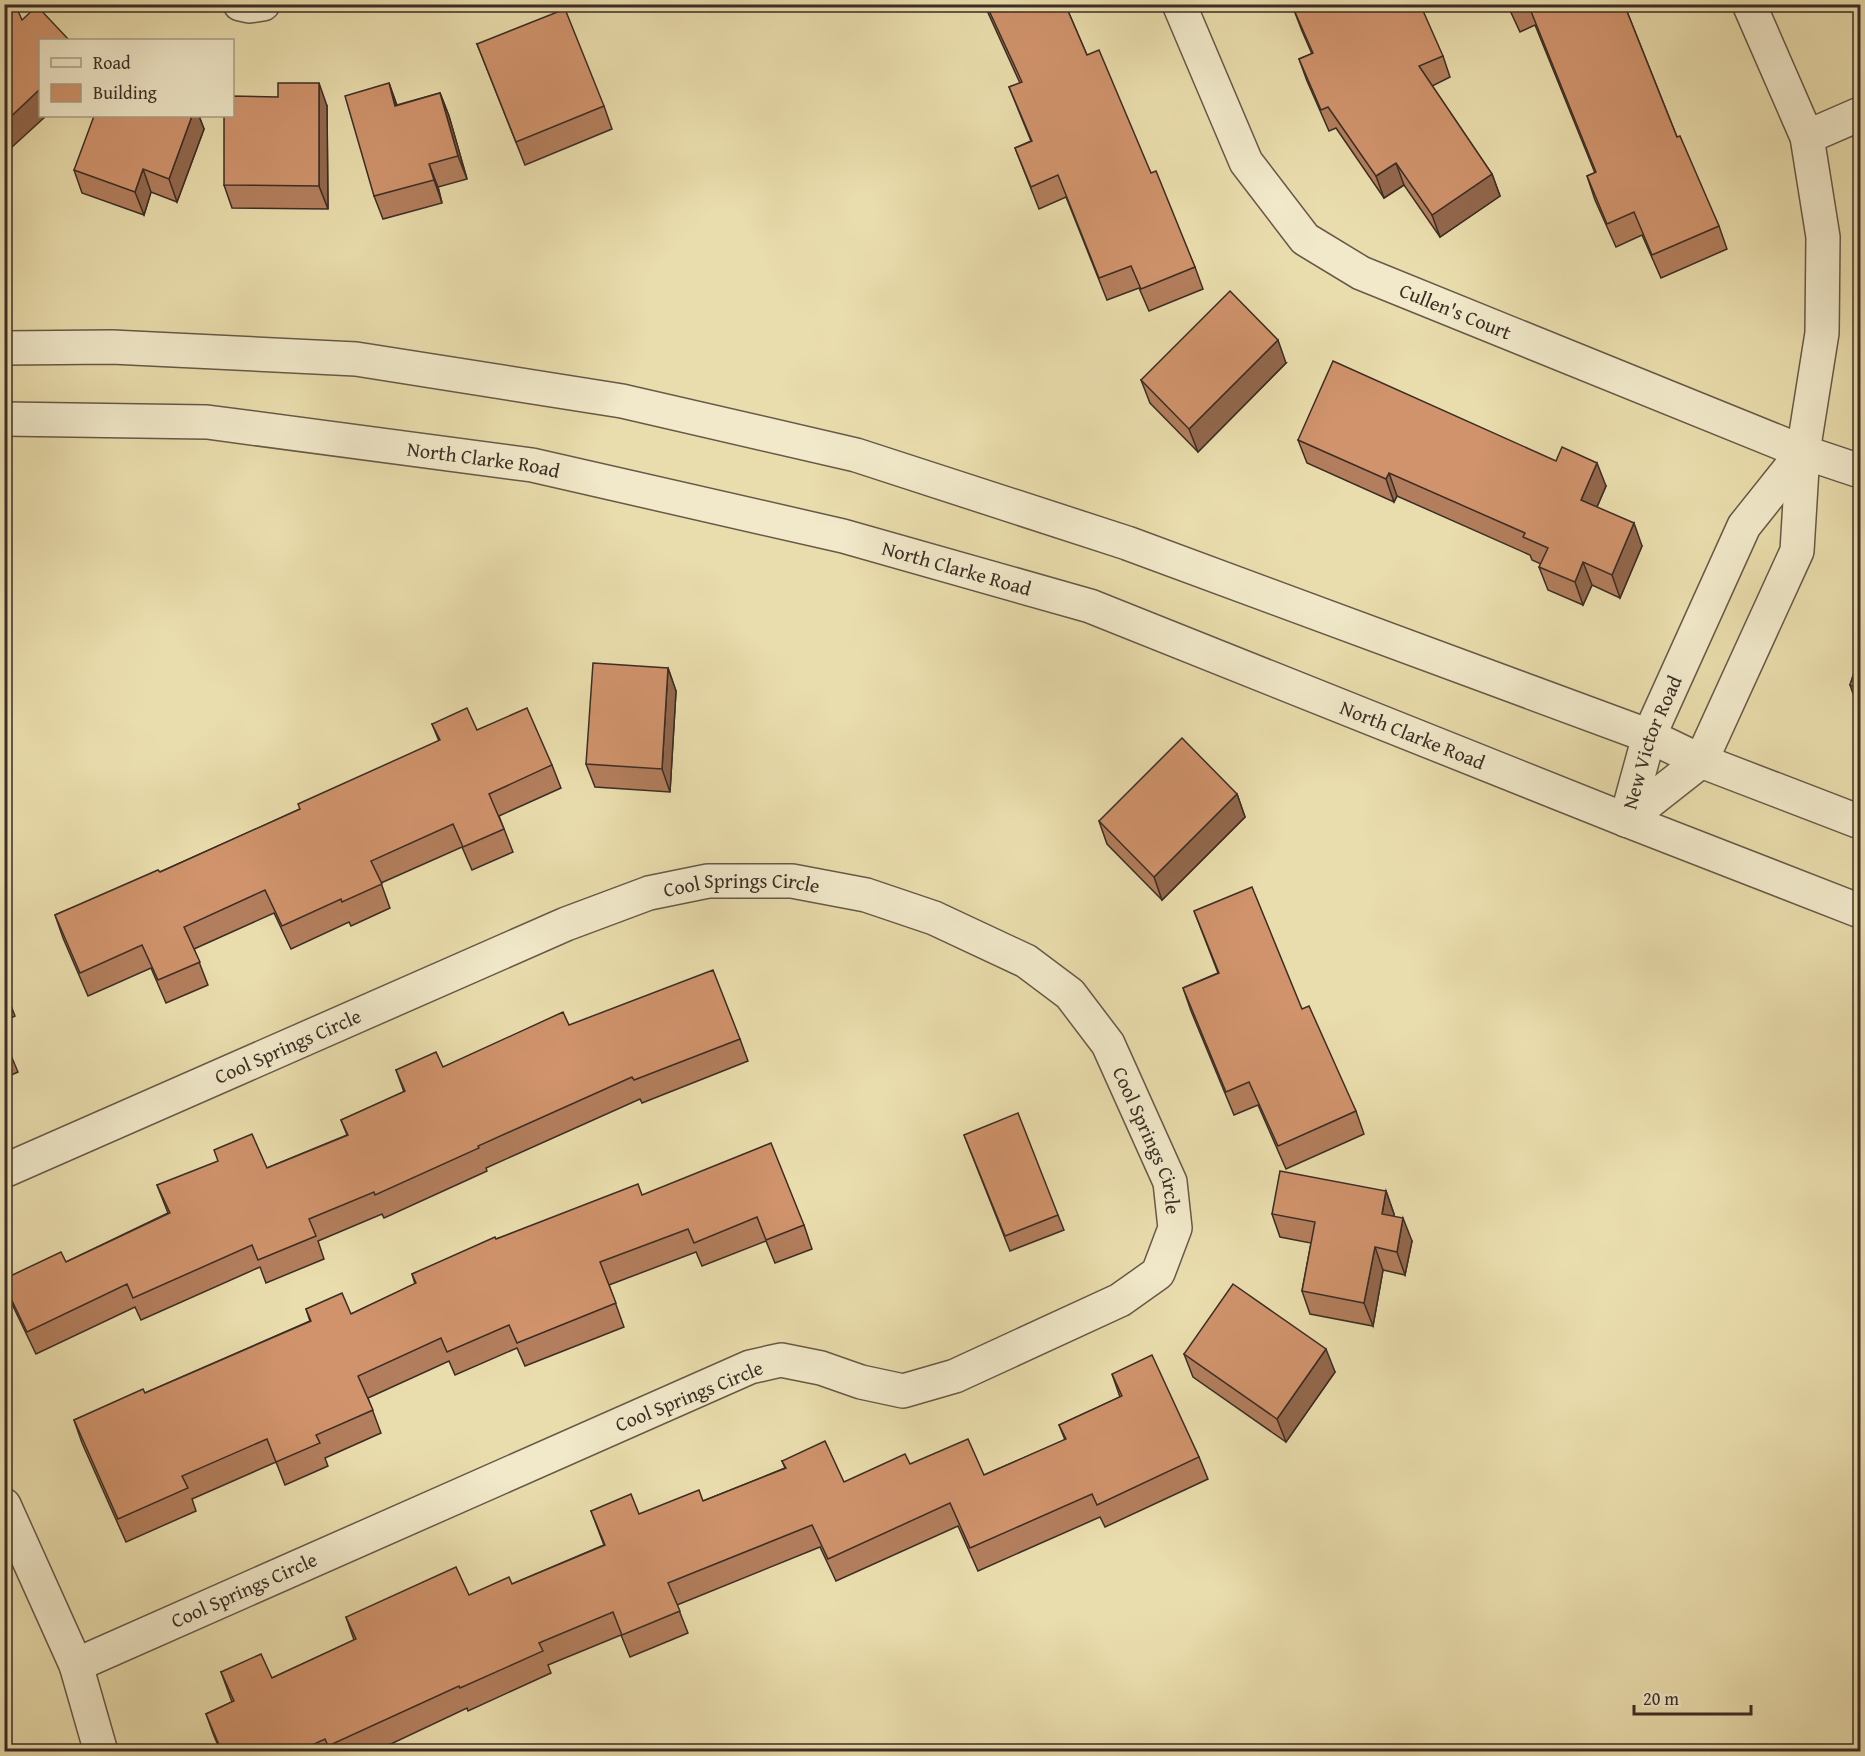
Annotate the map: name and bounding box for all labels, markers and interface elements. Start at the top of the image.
legend [39,39,234,117]
text: Road [93,49,131,76]
text: Building [93,79,157,106]
street label: Cullen's Court [1395,275,1516,346]
street label: North Clarke Road [405,434,563,485]
street label: North Clarke Road [879,533,1035,603]
street label: New Victor Road [1615,670,1689,812]
street label: North Clarke Road [1336,692,1490,776]
street label: Cool Springs Circle [661,866,822,904]
street label: Cool Springs Circle [210,1001,365,1091]
street label: Cool Springs Circle [1106,1062,1188,1216]
street label: Cool Springs Circle [610,1353,767,1438]
street label: Cool Springs Circle [166,1544,322,1635]
scale bar [1634,1678,1751,1716]
text: 20 m [1643,1685,1679,1712]

